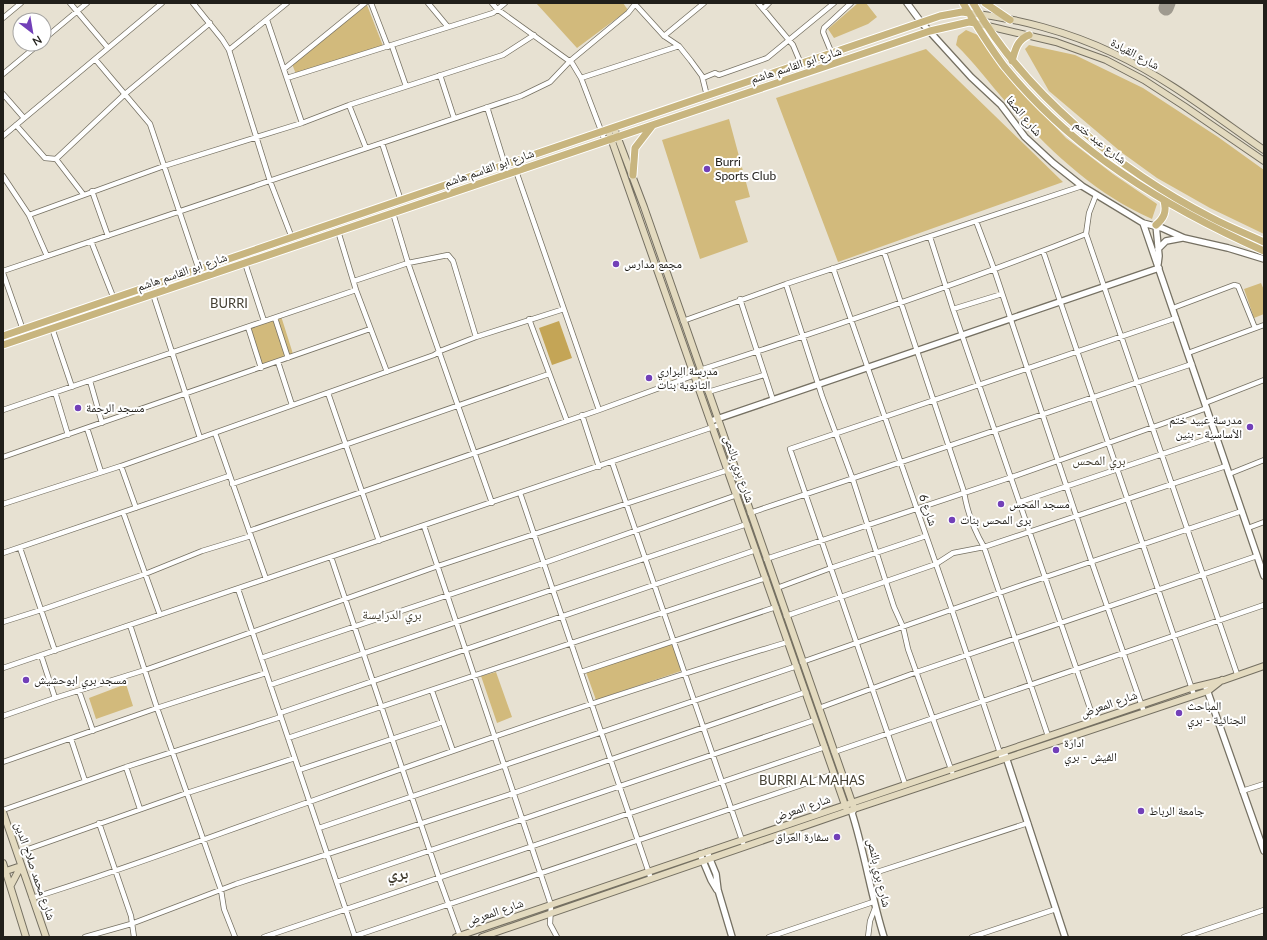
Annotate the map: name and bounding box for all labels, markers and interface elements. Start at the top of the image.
north arrow [12,12,52,52]
text: N [30,33,44,49]
street label: شارع القيادة [1108,34,1162,74]
street label: شارع ابو القاسم هاشم [749,43,843,87]
street label: شارع الصفا [1002,92,1046,140]
street label: شارع عبد ختم [1070,116,1130,168]
street label: شارع ابو القاسم هاشم [442,145,536,191]
place label: Burri Sports Club [715,154,776,183]
marker: Burri Sports Club [702,164,712,174]
street label: شارع ابو القاسم هاشم [135,249,229,295]
place label: مجمع مدارس [624,256,682,271]
marker: مجمع مدارس [611,259,621,269]
district label: BURRI [210,295,248,311]
place label: مدرسة البراري الثانوية بنات [657,363,718,392]
marker: مدرسة البراري الثانوية بنات [644,373,654,383]
place label: مسجد الرحمة [86,400,144,415]
marker: مسجد الرحمة [73,403,83,413]
place label: مدرسة عبيد ختم الأساسية - بنين [1169,412,1242,441]
marker: مدرسة عبيد ختم الأساسية - بنين [1245,422,1255,432]
street label: شارع بري بالنص [718,433,758,506]
district label: بري المحس [1072,452,1126,471]
street label: شارع 6 [915,492,941,528]
place label: مسجد المحس [1009,496,1070,511]
marker: مسجد المحس [996,499,1006,509]
place label: برى المحس بنات [960,512,1031,527]
marker: برى المحس بنات [947,515,957,525]
district label: بري الدرايسة [362,606,422,625]
place label: مسجد بري ابوحشيش [34,672,127,690]
marker: مسجد بري ابوحشيش [21,675,31,685]
street label: شارع المعرض [1078,687,1140,721]
place label: المباحث الجنائية - بري [1187,698,1246,730]
marker: المباحث الجنائية - بري [1174,708,1184,718]
place label: ادارة الفيش - بري [1064,735,1117,767]
marker: ادارة الفيش - بري [1051,745,1061,755]
district label: BURRI AL MAHAS [759,772,865,788]
street label: شارع المعرض [771,791,833,825]
place label: جامعة الرباط [1149,803,1205,818]
marker: جامعة الرباط [1136,806,1146,816]
street label: شارع محمد صلاح الدين [11,820,59,922]
place label: سفارة العراق [775,829,829,844]
marker: سفارة العراق [832,832,842,842]
street label: شارع بري بالنص [861,837,895,910]
district label: بري [388,863,408,886]
street label: شارع المعرض [464,895,526,929]

